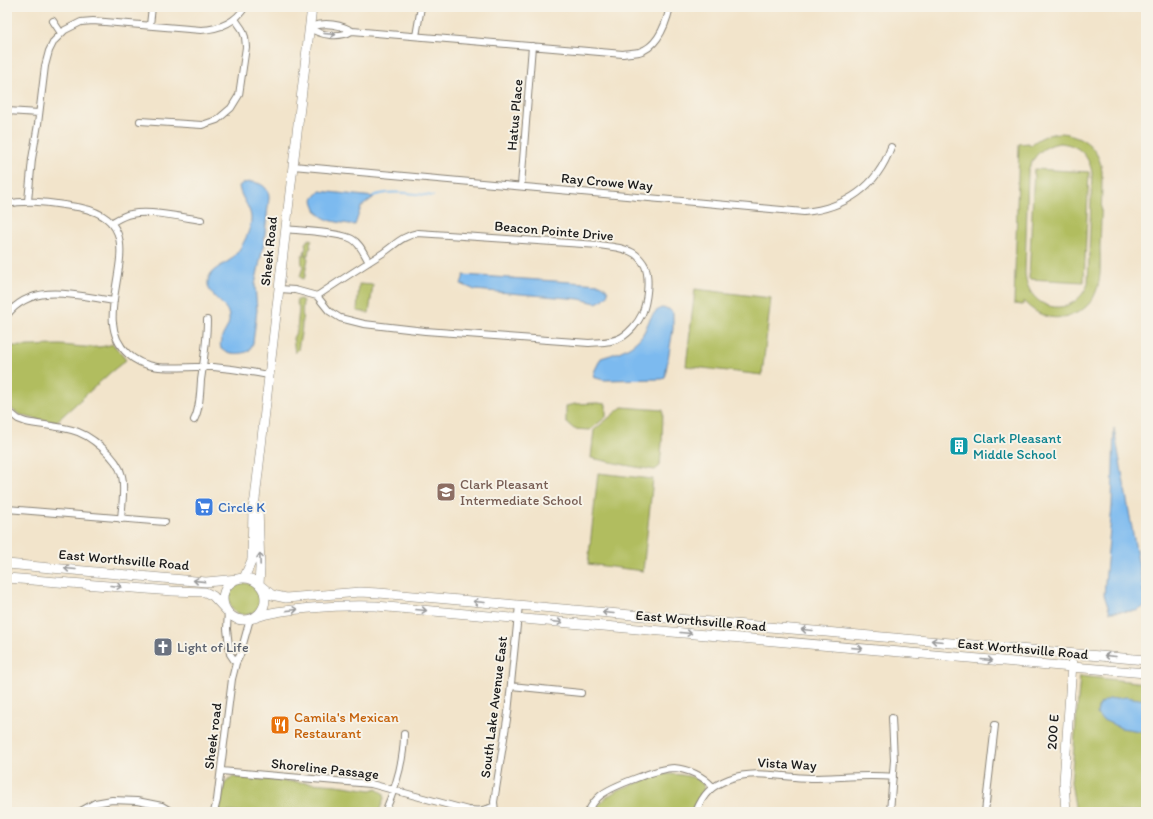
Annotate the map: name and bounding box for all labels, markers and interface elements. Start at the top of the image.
one-way arrow [323,31,336,38]
street label: Hatus Place [503,78,527,151]
street label: Ray Crowe Way [560,170,654,195]
street label: Sheek Road [257,215,281,287]
street label: Beacon Pointe Drive [494,217,615,245]
place label: Clark Pleasant Middle School [973,430,1062,463]
building icon: Clark Pleasant Middle School [948,435,970,457]
place label: Clark Pleasant Intermediate School [460,476,582,509]
school or university icon: Clark Pleasant Intermediate School [435,481,457,503]
supermarket icon: Circle K [193,496,215,518]
place label: Circle K [218,499,265,516]
street label: East Worthsville Road [58,546,190,574]
one-way arrow [256,553,264,566]
one-way arrow [64,566,77,573]
one-way arrow [193,577,206,585]
one-way arrow [109,583,122,590]
one-way arrow [473,598,486,605]
one-way arrow [285,606,298,614]
one-way arrow [414,606,427,614]
street label: East Worthsville Road [635,607,767,635]
one-way arrow [602,609,615,617]
one-way arrow [550,618,563,626]
one-way arrow [801,627,814,634]
one-way arrow [679,630,692,637]
street label: South Lake Avenue East [477,635,511,779]
street label: East Worthsville Road [957,635,1089,663]
church icon: Light of Life [152,636,174,658]
one-way arrow [931,638,944,645]
place label: Light of Life [177,639,249,656]
one-way arrow [850,645,863,652]
one-way arrow [1104,653,1117,660]
one-way arrow [980,656,993,663]
street label: Sheek road [200,702,226,770]
place label: Camila's Mexican Restaurant [294,709,399,742]
street label: 200 E [1043,713,1063,750]
restaurant icon: Camila's Mexican Restaurant [269,714,291,736]
street label: Vista Way [757,754,817,774]
street label: Shoreline Passage [270,755,380,783]

